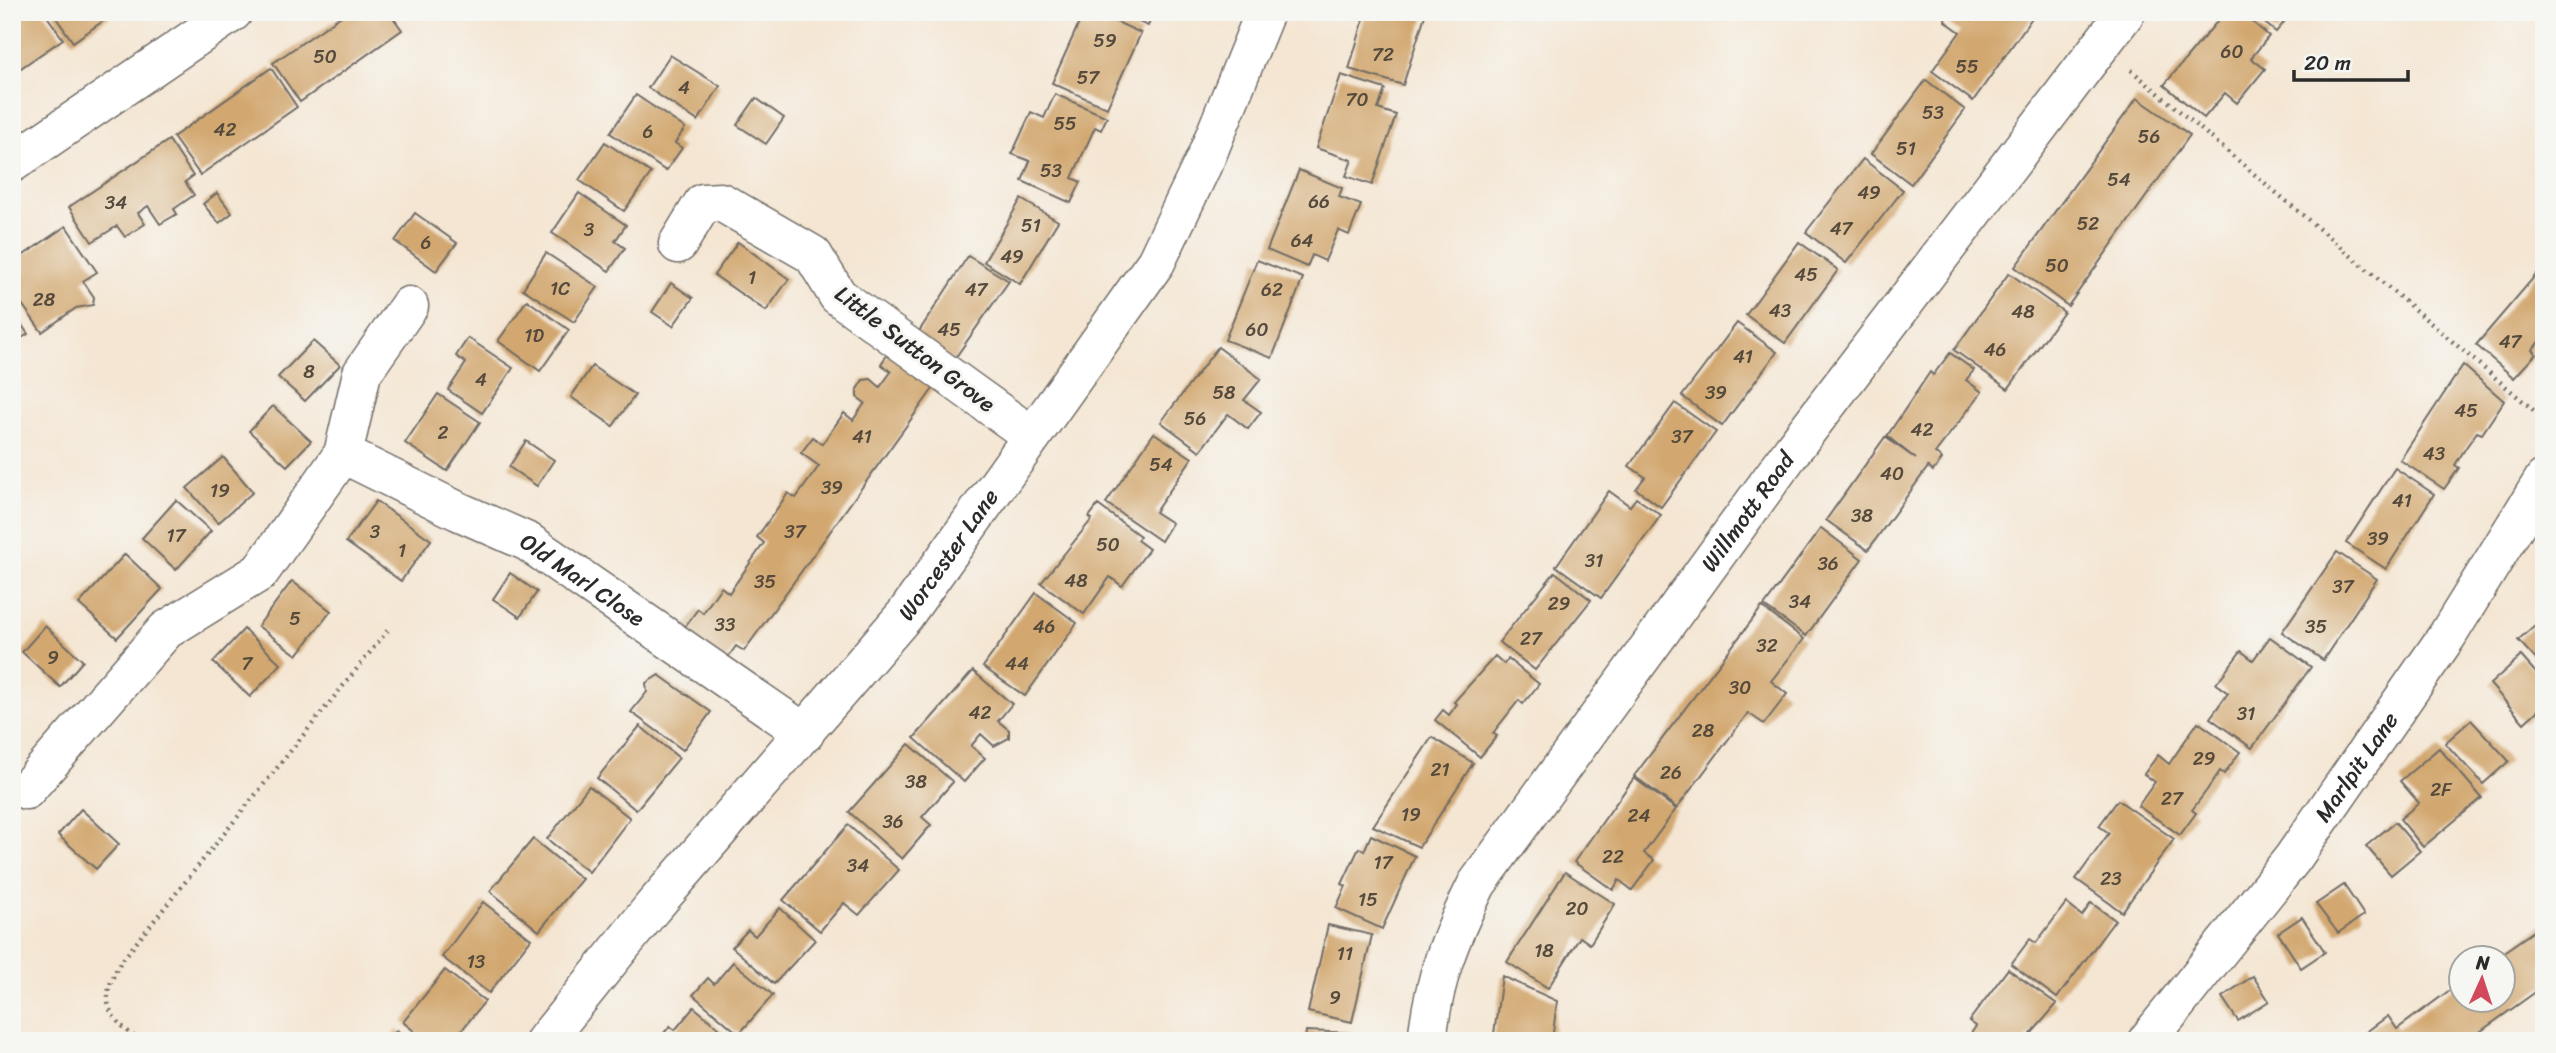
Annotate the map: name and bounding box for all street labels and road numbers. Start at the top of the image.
street label: Little Sutton Grove [825,274,1005,424]
street label: Willmott Road [1690,441,1806,581]
street label: Worcester Lane [886,479,1010,629]
street label: Old Marl Close [511,521,654,638]
street label: Marlpit Lane [2303,703,2409,831]

